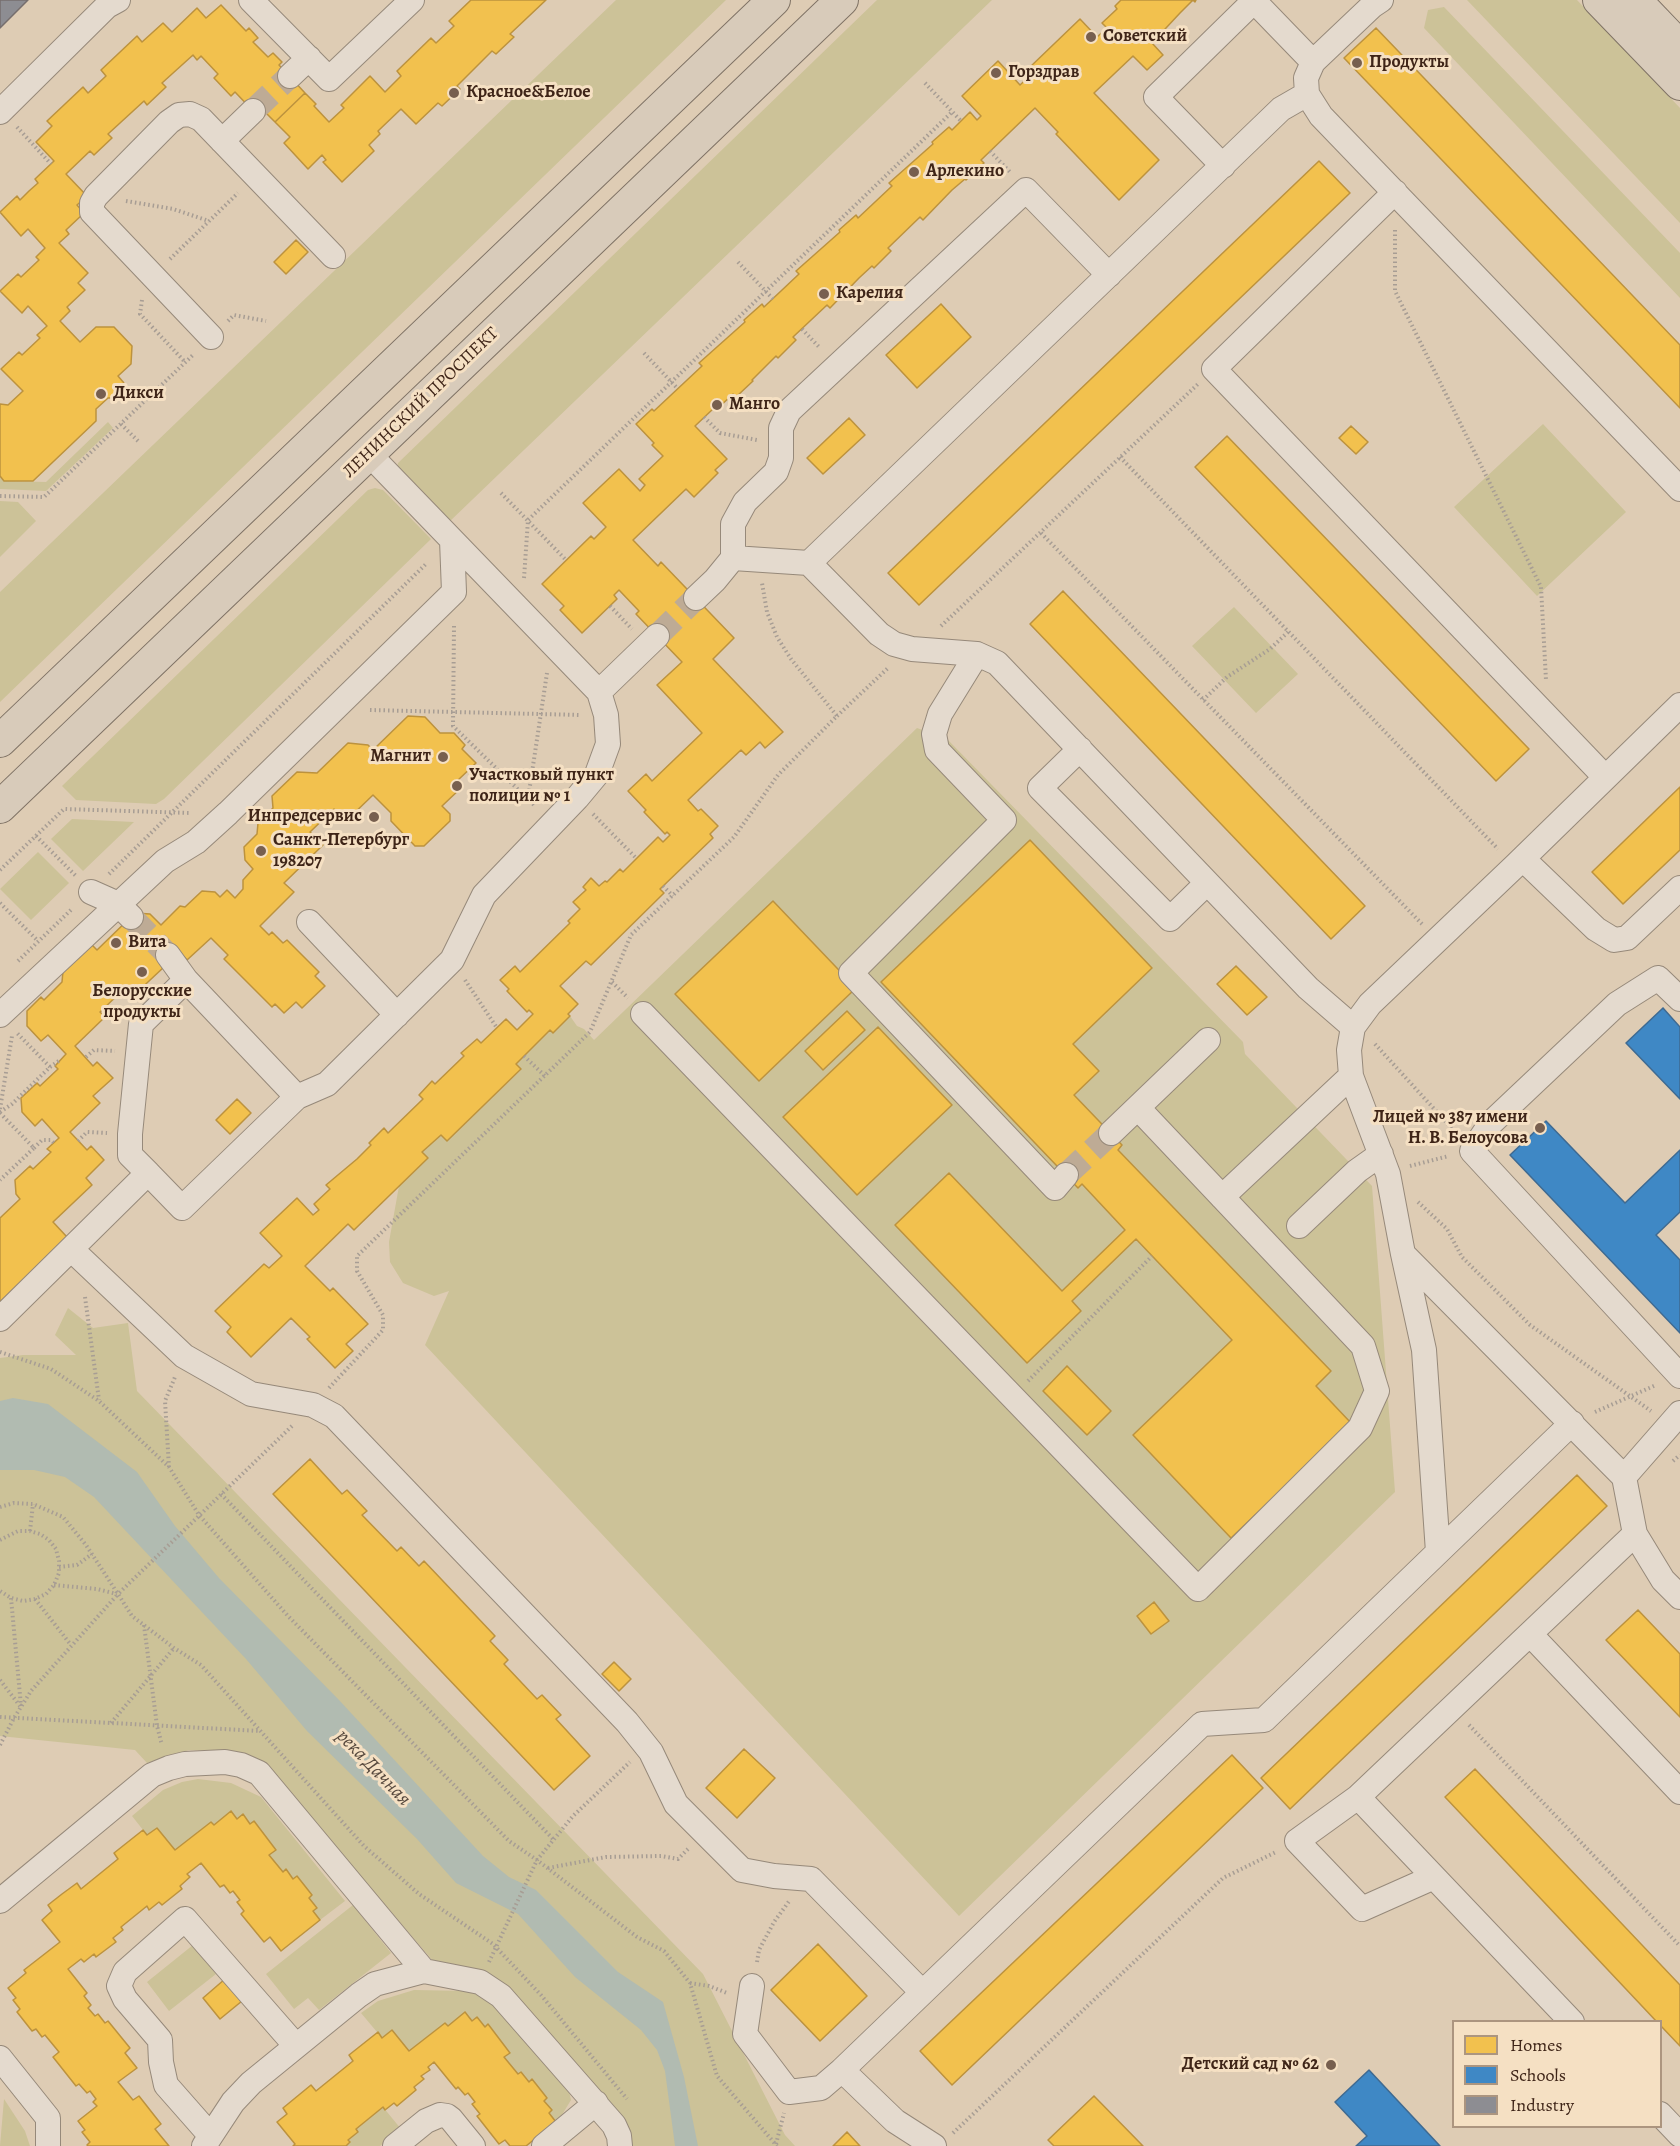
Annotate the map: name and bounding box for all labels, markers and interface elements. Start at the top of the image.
place label: Советский [1103,26,1187,48]
marker: Советский [1084,30,1098,44]
place label: Продукты [1369,52,1449,74]
marker: Продукты [1350,56,1364,70]
place label: Горздрав [1008,62,1079,84]
marker: Горздрав [989,66,1003,80]
place label: Красное&Белое [466,82,591,104]
marker: Красное&Белое [447,86,461,100]
place label: Арлекино [926,161,1004,183]
marker: Арлекино [907,165,921,179]
place label: Карелия [836,283,903,305]
marker: Карелия [817,287,831,301]
street label: ЛЕНИНСКИЙ ПРОСПЕКТ [339,323,503,483]
place label: Дикси [113,383,164,405]
marker: Дикси [94,387,108,401]
place label: Манго [729,394,780,416]
marker: Манго [710,398,724,412]
place label: Магнит [370,746,431,768]
marker: Магнит [436,750,450,764]
place label: Участковый пункт полиции № 1 [469,765,614,808]
marker: Участковый пункт полиции № 1 [450,779,464,793]
place label: Инпредсервис [248,806,362,828]
marker: Инпредсервис [367,810,381,824]
place label: Санкт-Петербург 198207 [273,830,409,872]
marker: Санкт-Петербург 198207 [254,844,268,858]
place label: Вита [128,932,167,954]
marker: Вита [109,936,123,950]
marker: Белорусские продукты [135,965,149,979]
place label: Белорусские продукты [92,981,192,1024]
place label: Лицей № 387 имени Н. В. Белоусова [1373,1107,1528,1150]
marker: Лицей № 387 имени Н. В. Белоусова [1533,1121,1547,1135]
water label: река Дачная [331,1725,415,1811]
legend [1452,2020,1662,2128]
text: Homes [1510,2033,1562,2057]
place label: Детский сад № 62 [1182,2054,1319,2076]
marker: Детский сад № 62 [1324,2058,1338,2072]
text: Schools [1510,2063,1566,2087]
text: Industry [1510,2093,1574,2117]

